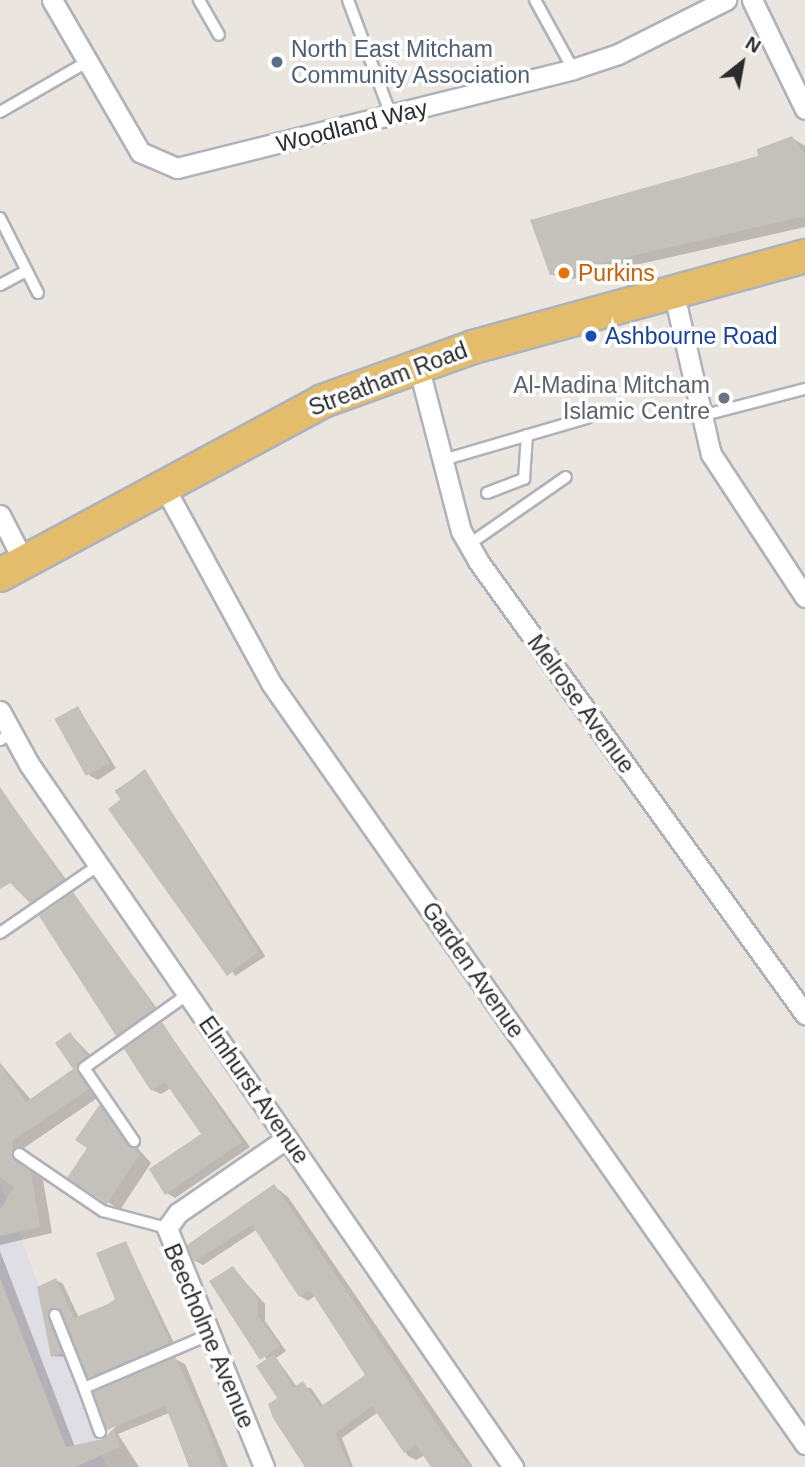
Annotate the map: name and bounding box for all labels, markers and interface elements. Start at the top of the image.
north arrow [707,28,777,98]
text: N [742,32,764,57]
place label: North East Mitcham Community Association [291,35,531,89]
marker: North East Mitcham Community Association [269,54,285,70]
street label: Woodland Way [274,94,430,158]
place label: Purkins [578,259,655,287]
marker: Purkins [556,265,572,281]
place label: Ashbourne Road [605,322,778,350]
marker: Ashbourne Road [583,328,599,344]
street label: Streatham Road [305,336,471,422]
place label: Al-Madina Mitcham Islamic Centre [513,371,710,425]
marker: Al-Madina Mitcham Islamic Centre [716,390,732,406]
street label: Melrose Avenue [521,629,641,779]
street label: Garden Avenue [416,896,530,1044]
street label: Elmhurst Avenue [193,1011,315,1169]
street label: Beecholme Avenue [157,1239,261,1433]

